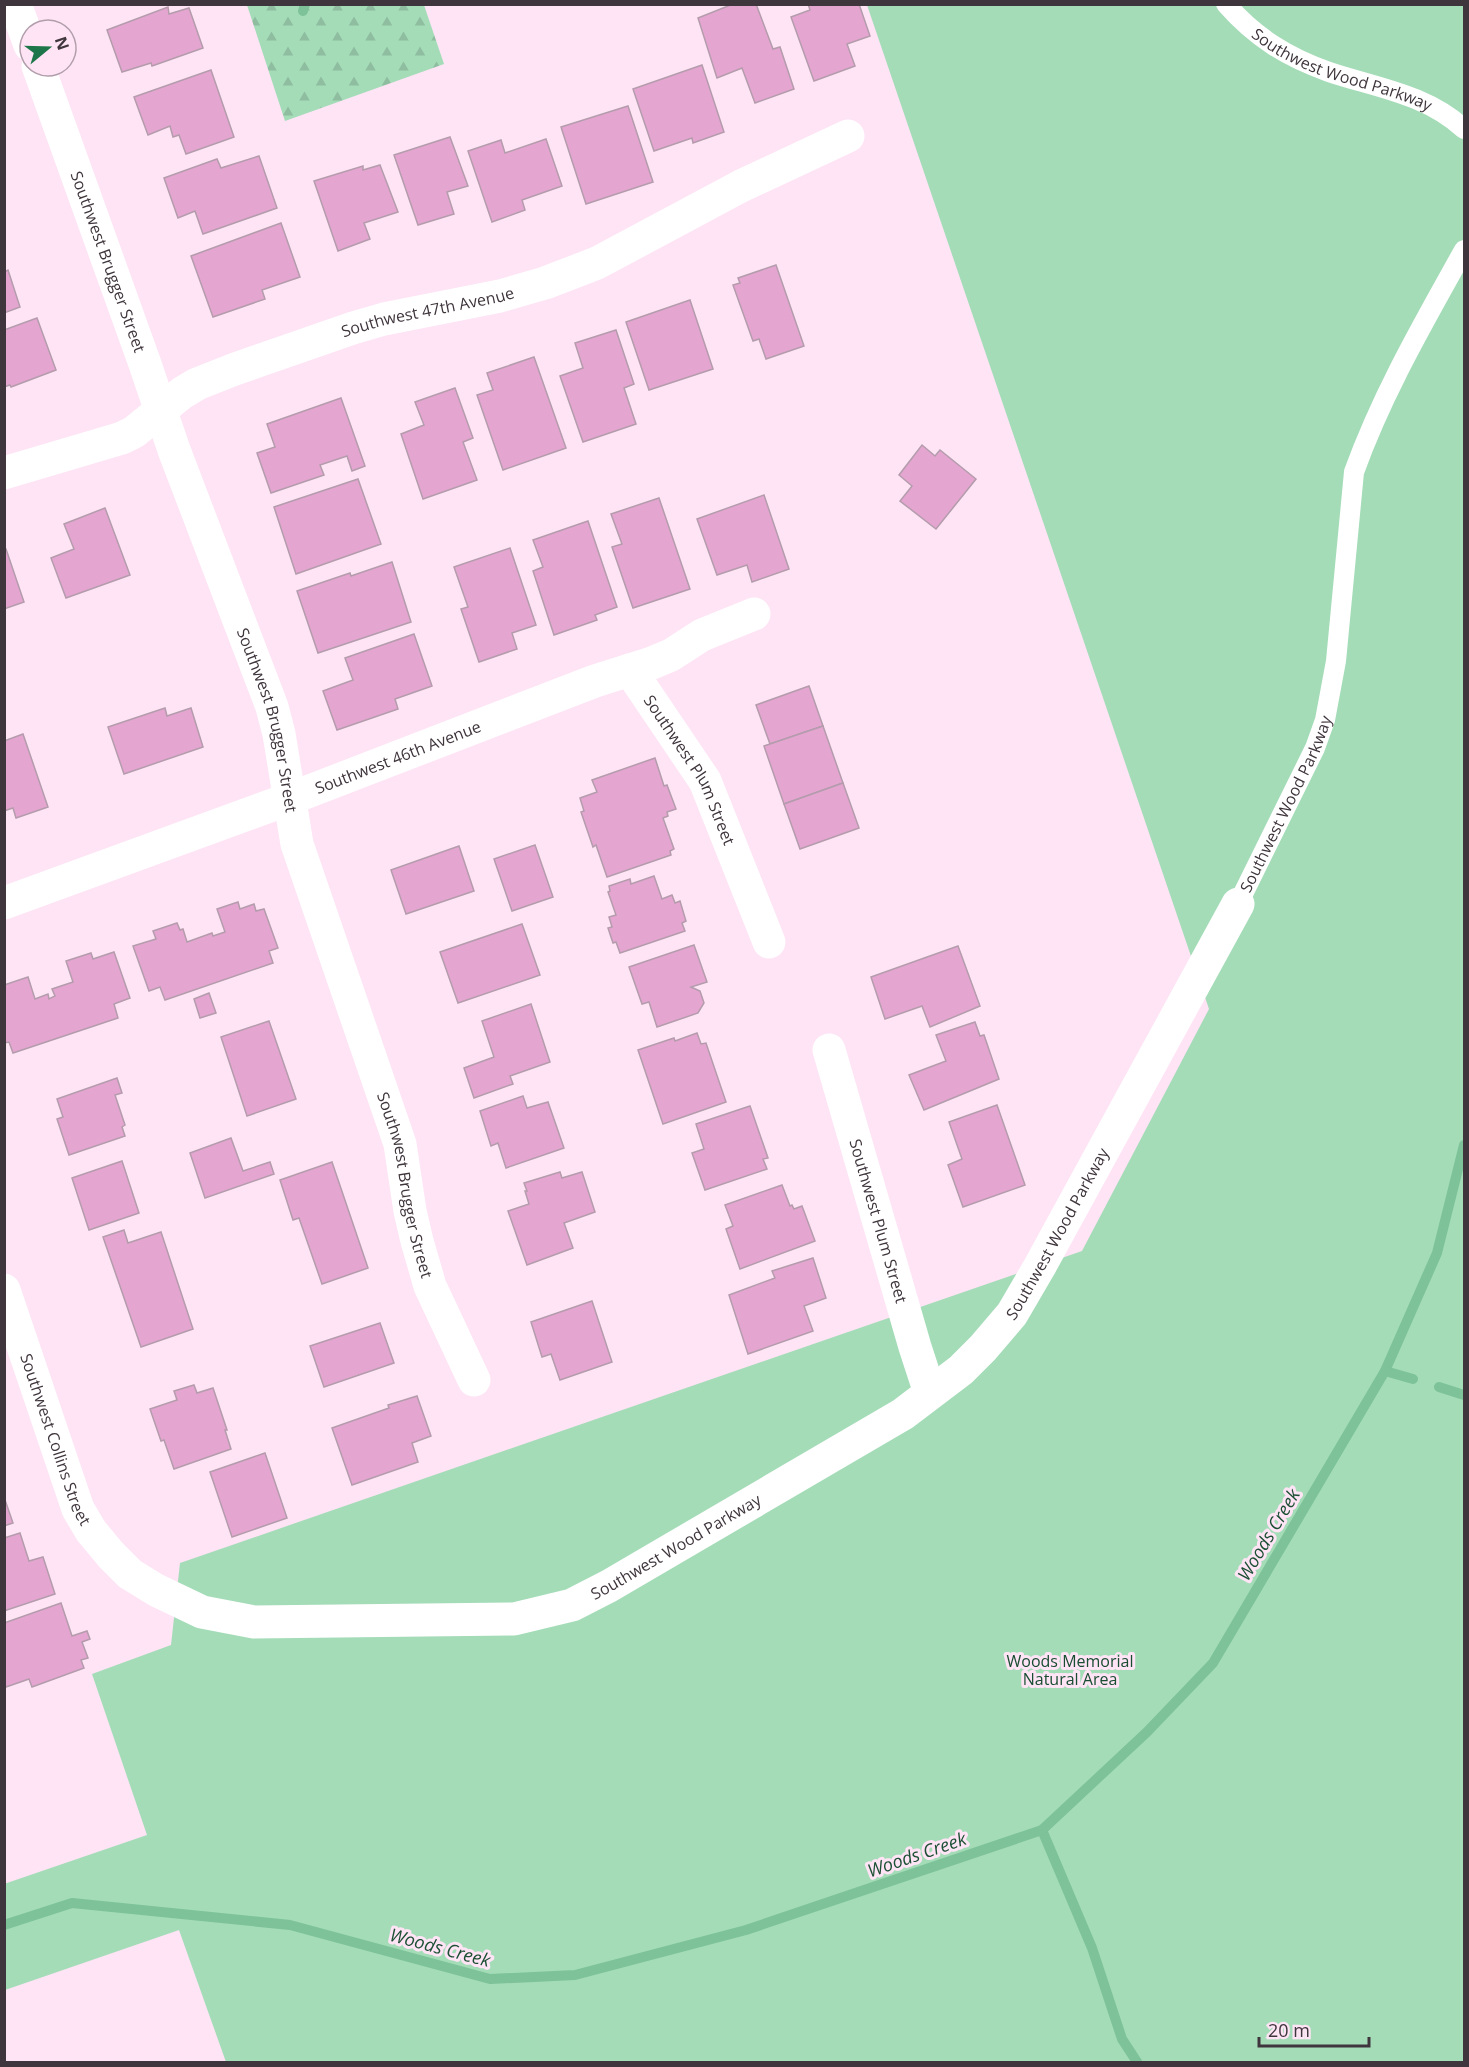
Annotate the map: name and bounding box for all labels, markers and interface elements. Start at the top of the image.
north arrow [18,18,78,78]
street label: Southwest Wood Parkway [1247,23,1437,117]
text: N [50,33,75,53]
street label: Southwest Brugger Street [66,168,151,356]
street label: Southwest 47th Avenue [338,282,517,342]
street label: Southwest Brugger Street [232,625,303,814]
street label: Southwest Plum Street [639,690,740,848]
street label: Southwest Wood Parkway [1234,712,1337,896]
street label: Southwest 46th Avenue [312,715,484,799]
street label: Southwest Brugger Street [372,1089,438,1281]
street label: Southwest Plum Street [844,1136,913,1306]
street label: Southwest Wood Parkway [1001,1143,1114,1325]
street label: Southwest Collins Street [15,1351,96,1530]
water label: Woods Creek [1231,1483,1306,1585]
street label: Southwest Wood Parkway [587,1488,766,1605]
park label: Woods Memorial Natural Area [1007,1650,1133,1690]
water label: Woods Creek [864,1826,970,1882]
water label: Woods Creek [387,1922,494,1972]
scale bar [1259,2010,1368,2048]
text: 20 m [1268,2018,1310,2042]

